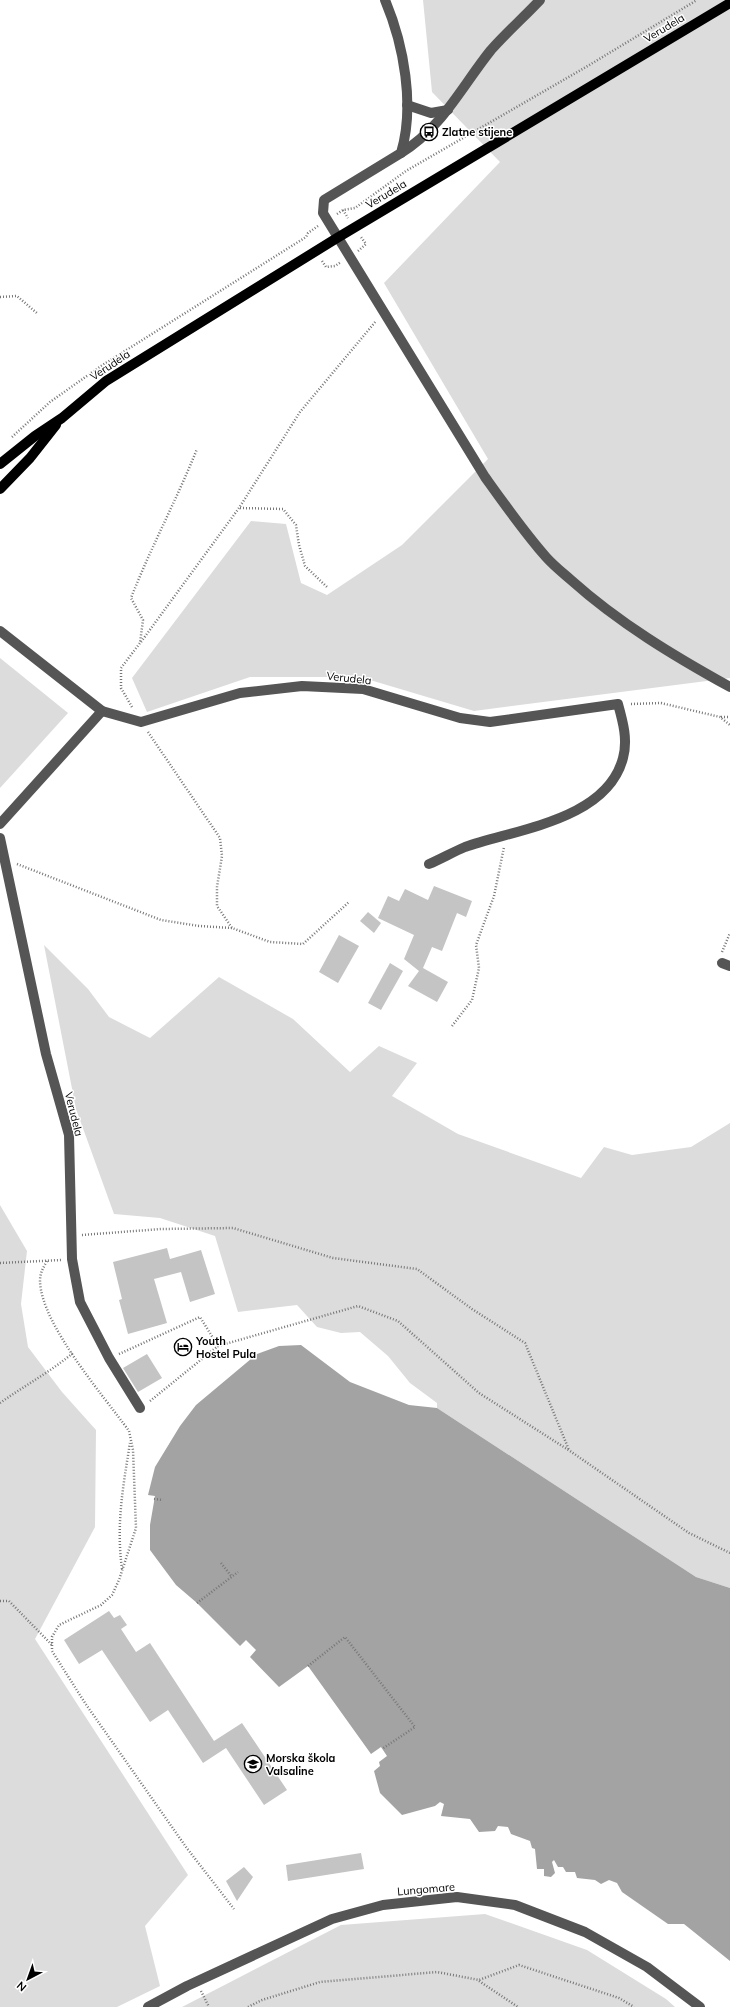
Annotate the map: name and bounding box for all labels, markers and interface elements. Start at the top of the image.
street label: Verudela [641,10,687,46]
bus stop icon: Zlatne stijene [419,122,439,142]
place label: Zlatne stijene [442,125,512,139]
street label: Verudela [363,176,409,212]
street label: Verudela [87,347,133,383]
street label: Verudela [326,669,372,687]
street label: Verudela [62,1090,86,1138]
place label: Youth Hostel Pula [195,1334,256,1361]
hotel icon: Youth Hostel Pula [173,1337,193,1357]
place label: Morska škola Valsaline [265,1751,336,1778]
school or university icon: Morska škola Valsaline [243,1754,263,1774]
street label: Lungomare [397,1880,455,1898]
north arrow [8,1959,48,1999]
text: N [14,1979,29,1995]

